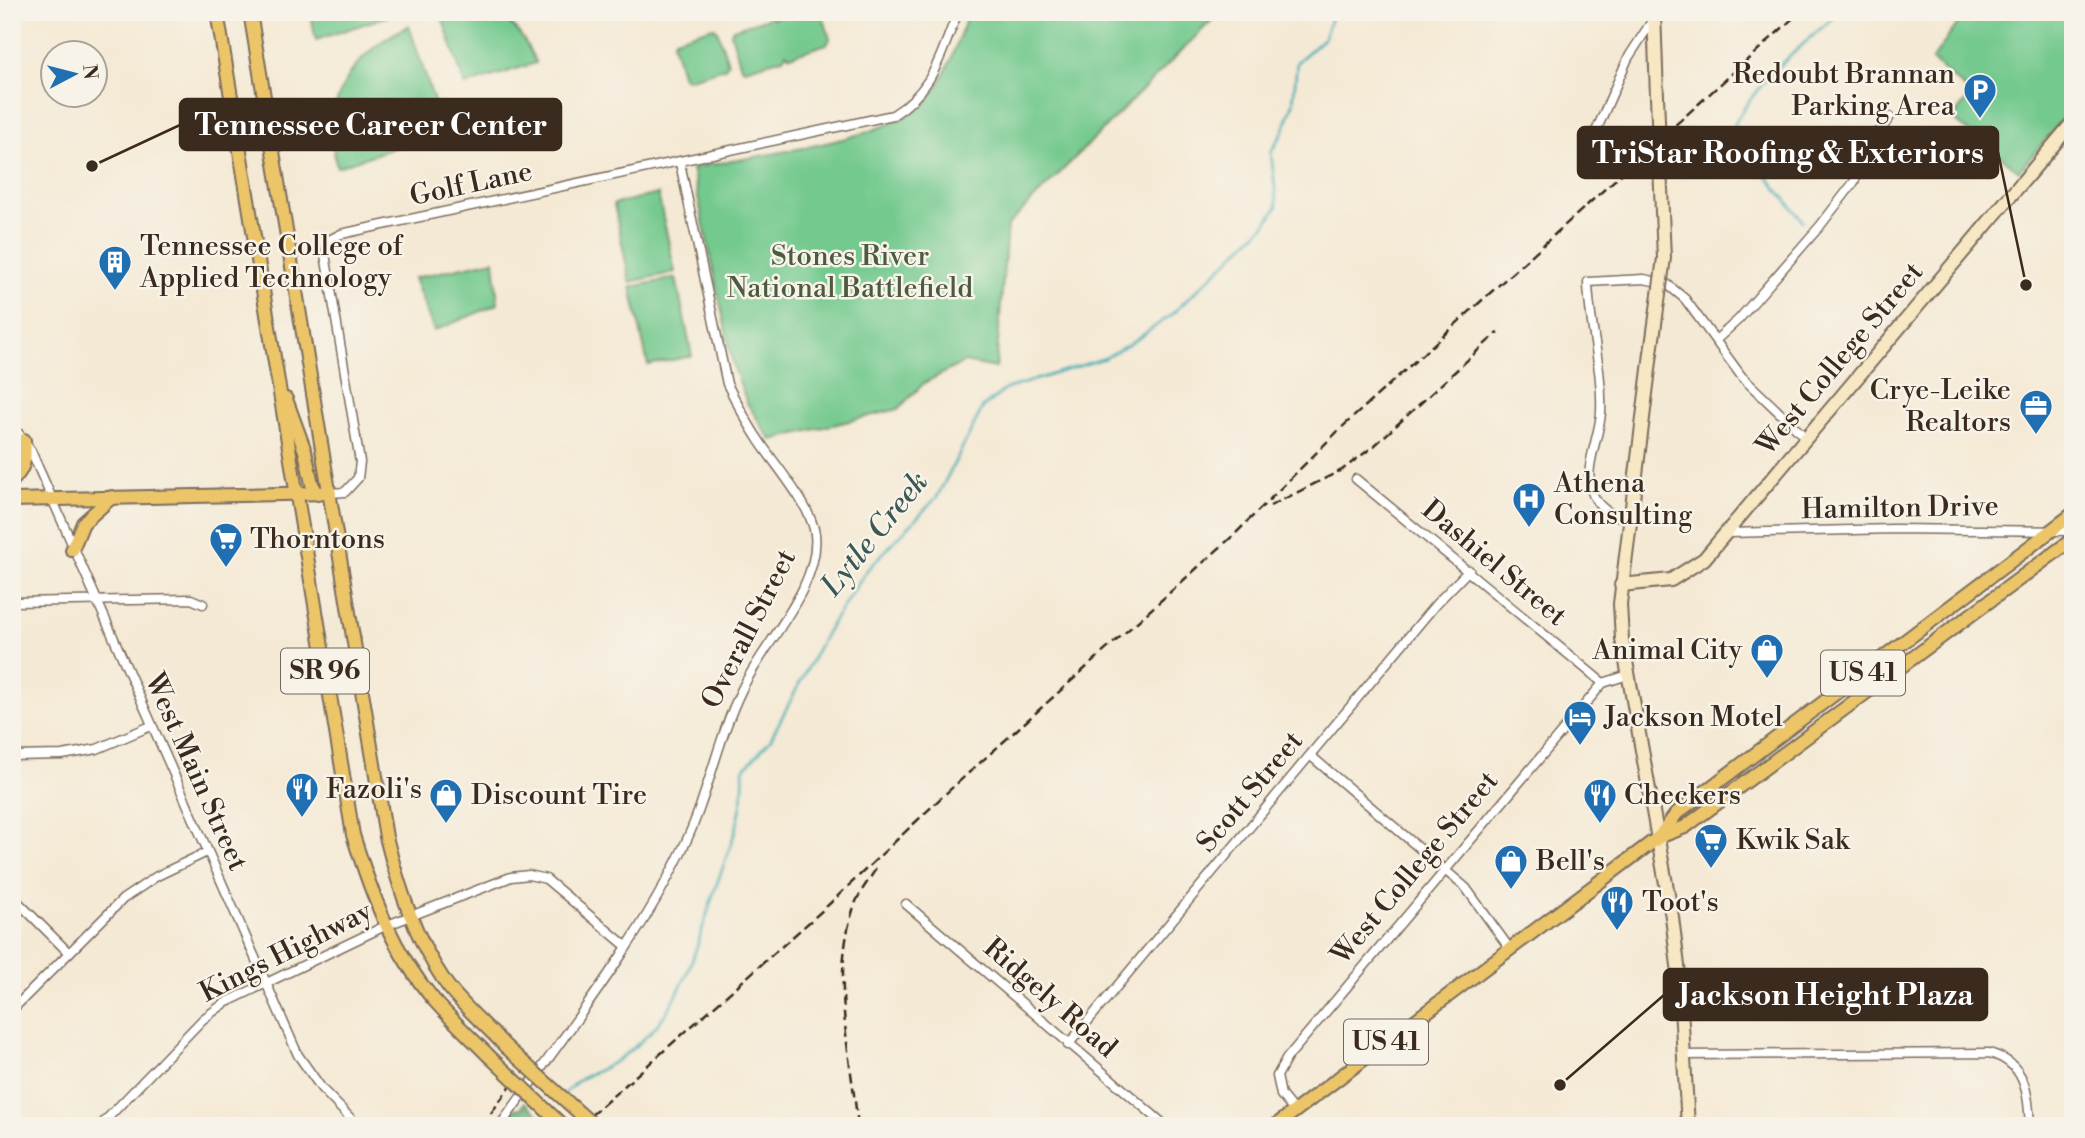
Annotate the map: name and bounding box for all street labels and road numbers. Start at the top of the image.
street label: Golf Lane [407,154,535,214]
street label: West College Street [1748,255,1931,464]
street label: Hamilton Drive [1801,489,1999,527]
street label: Dashiel Street [1414,492,1574,634]
street label: Overall Street [694,543,804,714]
road number: SR 96 [281,649,369,694]
road number: US 41 [1821,650,1905,695]
street label: West Main Street [136,667,255,876]
street label: Scott Street [1189,724,1311,860]
street label: West College Street [1323,764,1506,973]
street label: Kings Highway [194,893,378,1010]
street label: Ridgely Road [976,930,1124,1066]
road number: US 41 [1344,1020,1428,1064]

